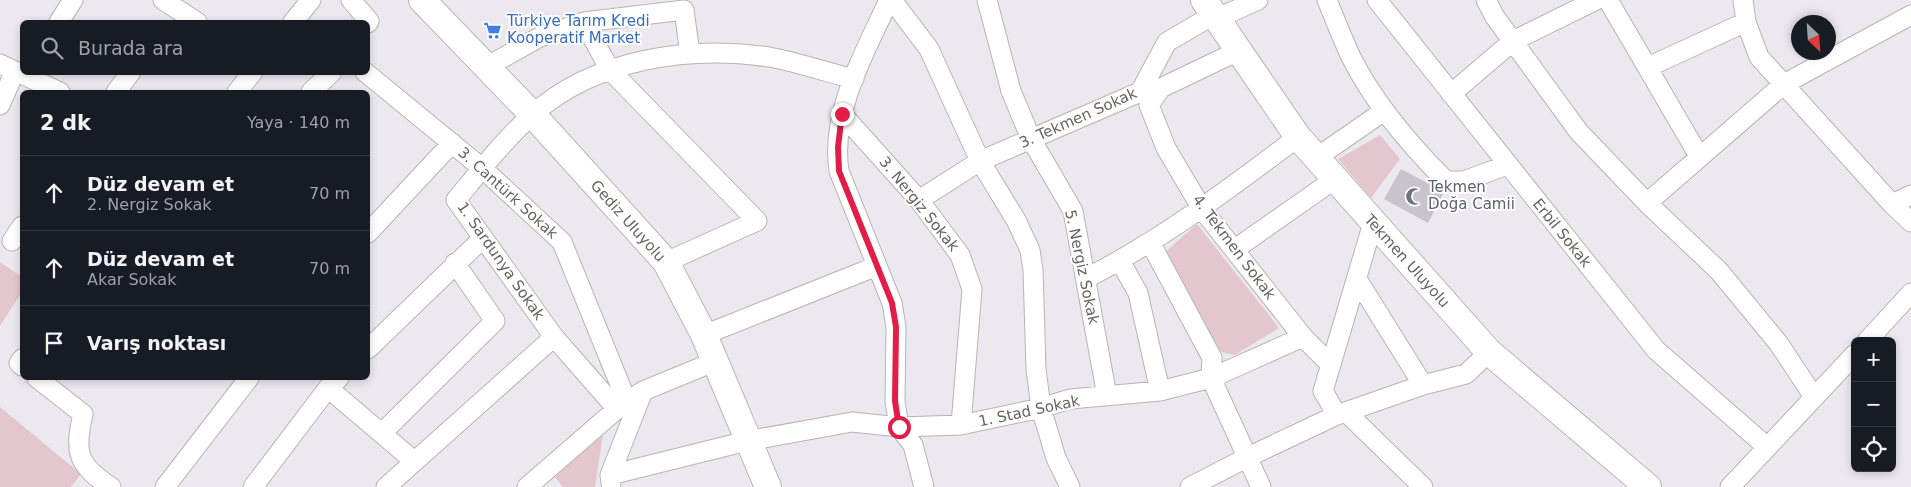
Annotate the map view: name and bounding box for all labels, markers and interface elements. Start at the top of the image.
place label: Türkiye Tarım Kredi Kooperatif Market [506,12,650,47]
north arrow [1791,15,1836,60]
search box [20,20,370,75]
supermarket icon: Türkiye Tarım Kredi Kooperatif Market [483,20,503,40]
icon: search [38,34,66,62]
text: Burada ara [78,37,183,59]
street label: 3. Tekmen Sokak [1016,84,1140,152]
route end [831,103,854,126]
text: 2 dk [40,111,91,135]
text: Yaya · 140 m [247,113,350,132]
street label: 3. Cantürk Sokak [454,143,562,243]
street label: 3. Nergiz Sokak [875,153,963,255]
text: Düz devam et [87,173,234,195]
street label: Gediz Uluyolu [587,176,669,266]
place label: Tekmen Doğa Camii [1427,178,1515,213]
icon: ahead [40,179,68,207]
text: 70 m [309,184,350,203]
mosque icon: Tekmen Doğa Camii [1404,186,1424,206]
street label: 4. Tekmen Sokak [1189,191,1280,303]
text: 2. Nergiz Sokak [87,195,212,214]
street label: Erbil Sokak [1529,195,1595,271]
street label: 1. Sardunya Sokak [453,198,549,324]
street label: 5. Nergiz Sokak [1061,208,1103,326]
street label: Tekmen Uluyolu [1360,210,1454,311]
text: Düz devam et [87,248,234,270]
icon: ahead [40,254,68,282]
text: 70 m [309,259,350,278]
text: Akar Sokak [87,270,176,289]
icon: arrive [40,329,68,357]
text: Varış noktası [87,332,226,354]
map controls [1851,337,1896,472]
button: + [1851,337,1896,382]
button: − [1851,382,1896,427]
street label: 1. Stad Sokak [977,391,1082,431]
route start [888,416,911,439]
button: locate [1851,427,1896,472]

